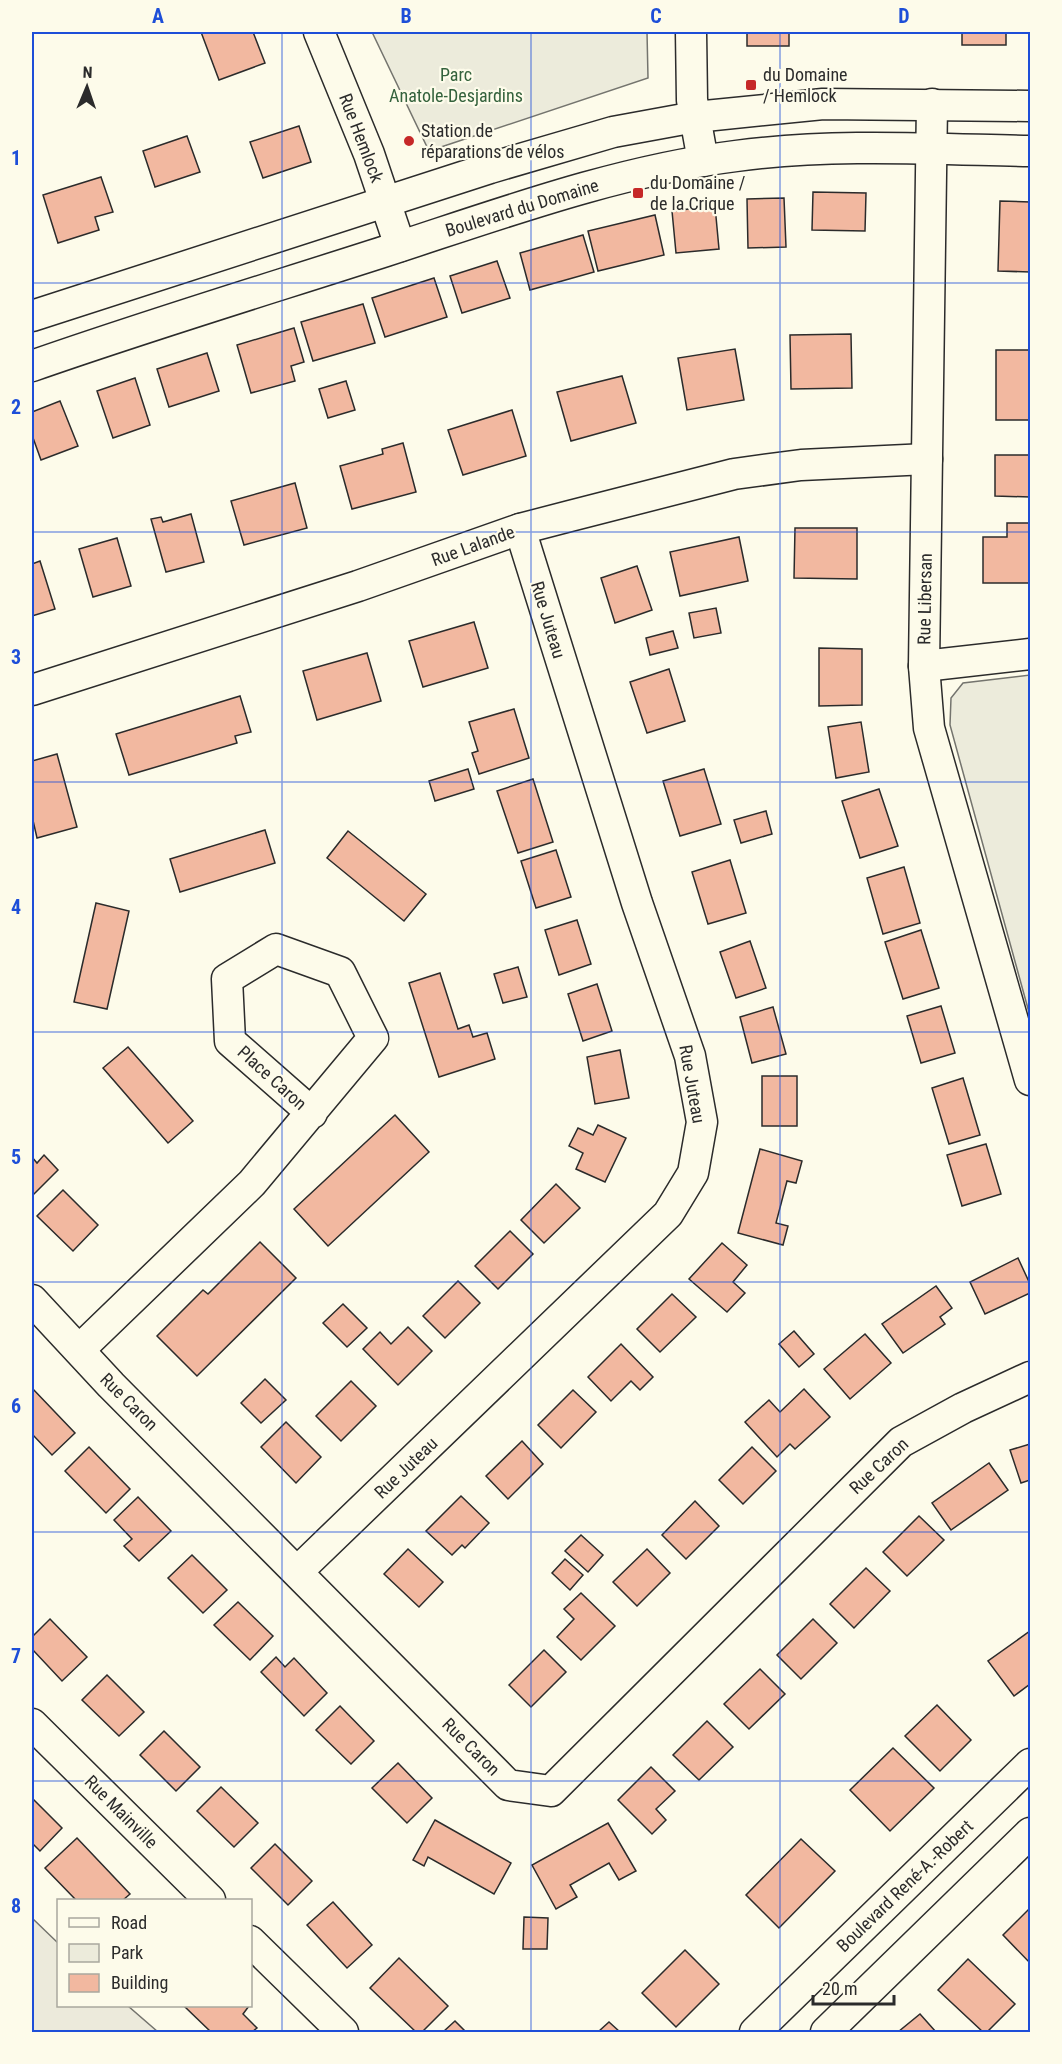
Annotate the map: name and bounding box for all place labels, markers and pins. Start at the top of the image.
place label: du Domaine / Hemlock [763,64,848,106]
marker: du Domaine / Hemlock [744,78,758,92]
place label: Station de réparations de vélos [421,120,564,162]
marker: Station de réparations de vélos [402,134,416,148]
place label: du Domaine / de la Crique [650,172,746,214]
marker: du Domaine / de la Crique [631,186,645,200]

